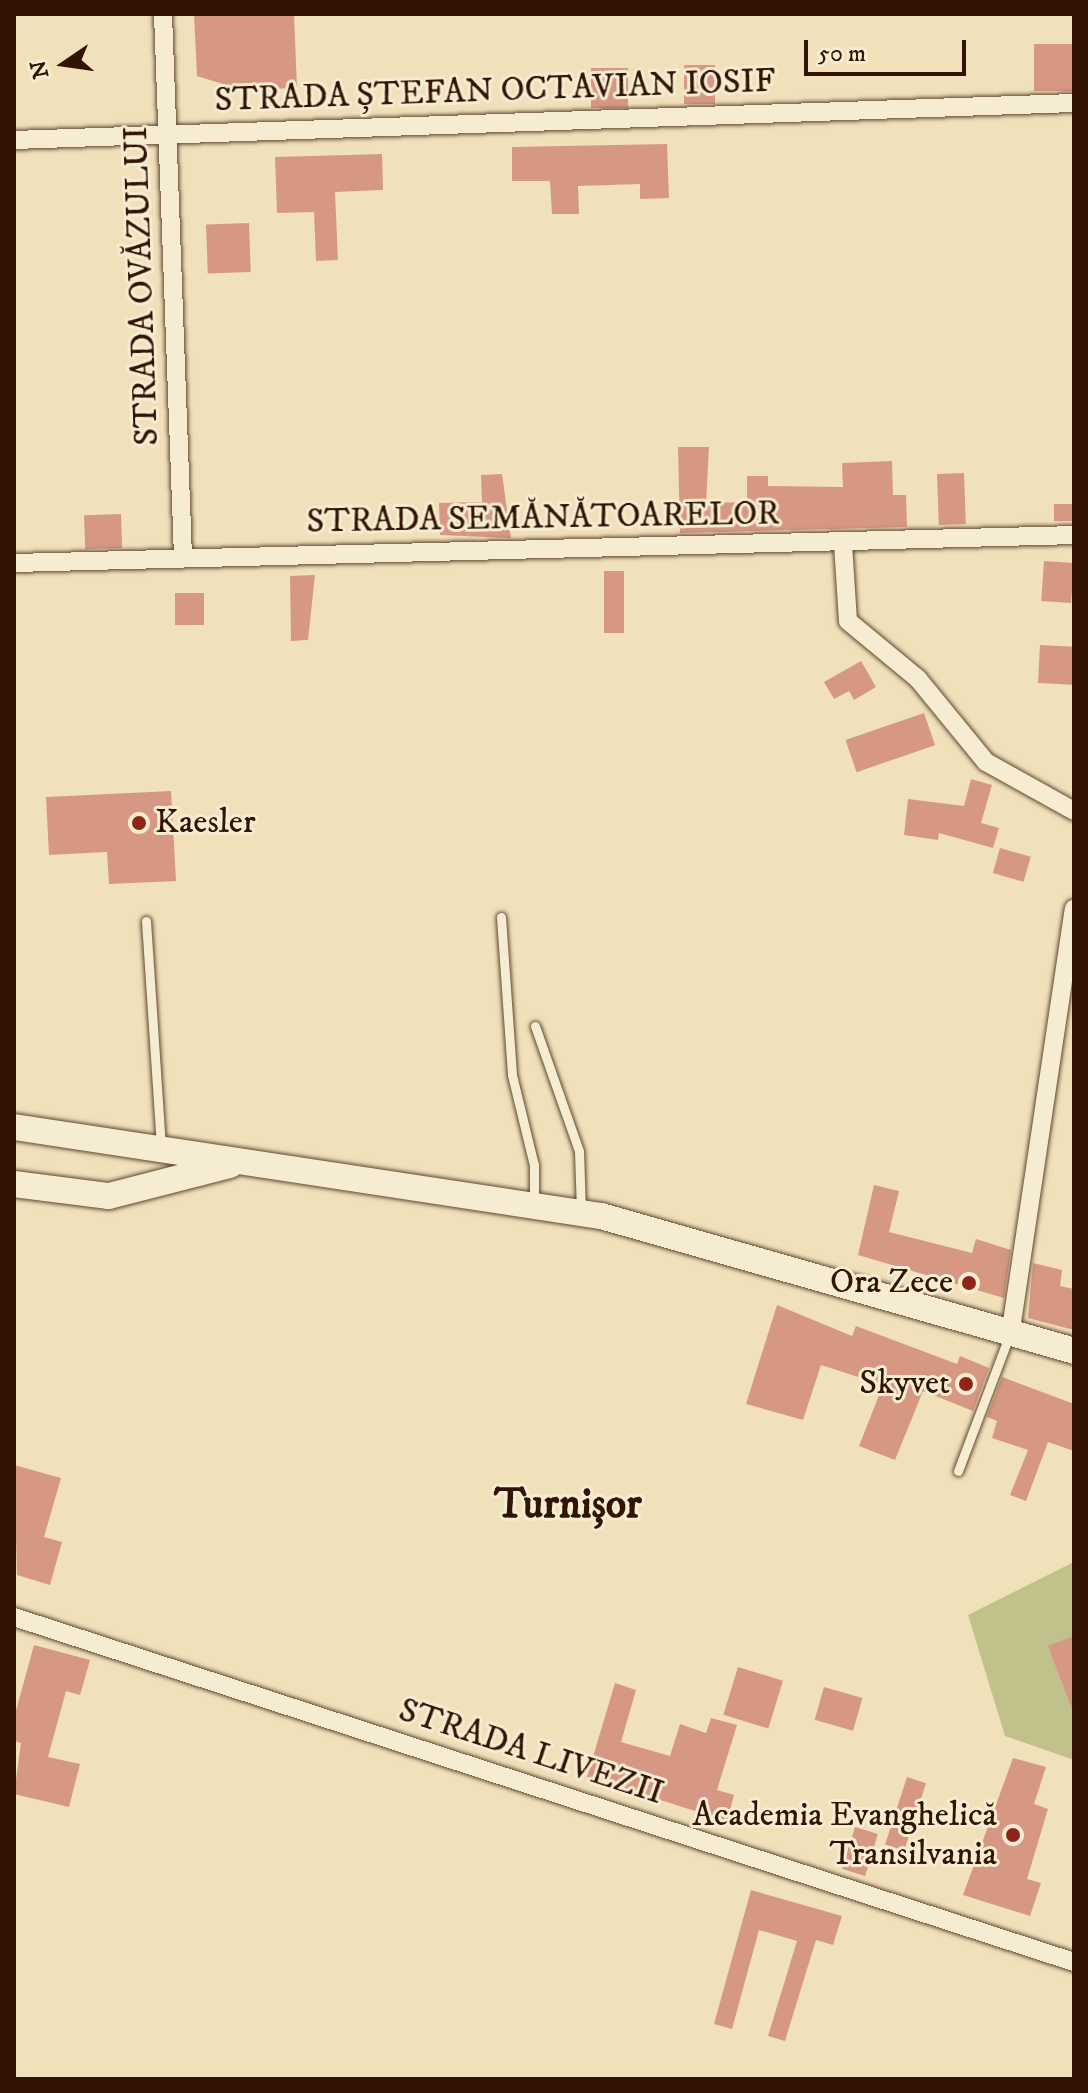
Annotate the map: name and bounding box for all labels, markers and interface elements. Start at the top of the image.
north arrow [24,24,104,104]
scale bar [808,24,970,74]
text: 50 m [818,39,866,69]
text: N [25,58,55,81]
street label: STRADA ȘTEFAN OCTAVIAN IOSIF [214,61,776,121]
street label: STRADA OVĂZULUI [116,126,168,446]
street label: STRADA SEMĂNĂTOARELOR [306,493,780,543]
place label: Kaesler [155,803,256,843]
marker: Kaesler [130,814,148,832]
place label: Ora Zece [830,1263,953,1303]
marker: Ora Zece [960,1274,978,1292]
place label: Skyvet [859,1364,950,1404]
marker: Skyvet [957,1375,975,1393]
district label: Turnișor [494,1480,642,1530]
street label: STRADA LIVEZII [394,1690,668,1814]
place label: Academia Evanghelică Transilvania [692,1795,997,1874]
marker: Academia Evanghelică Transilvania [1004,1826,1022,1844]

